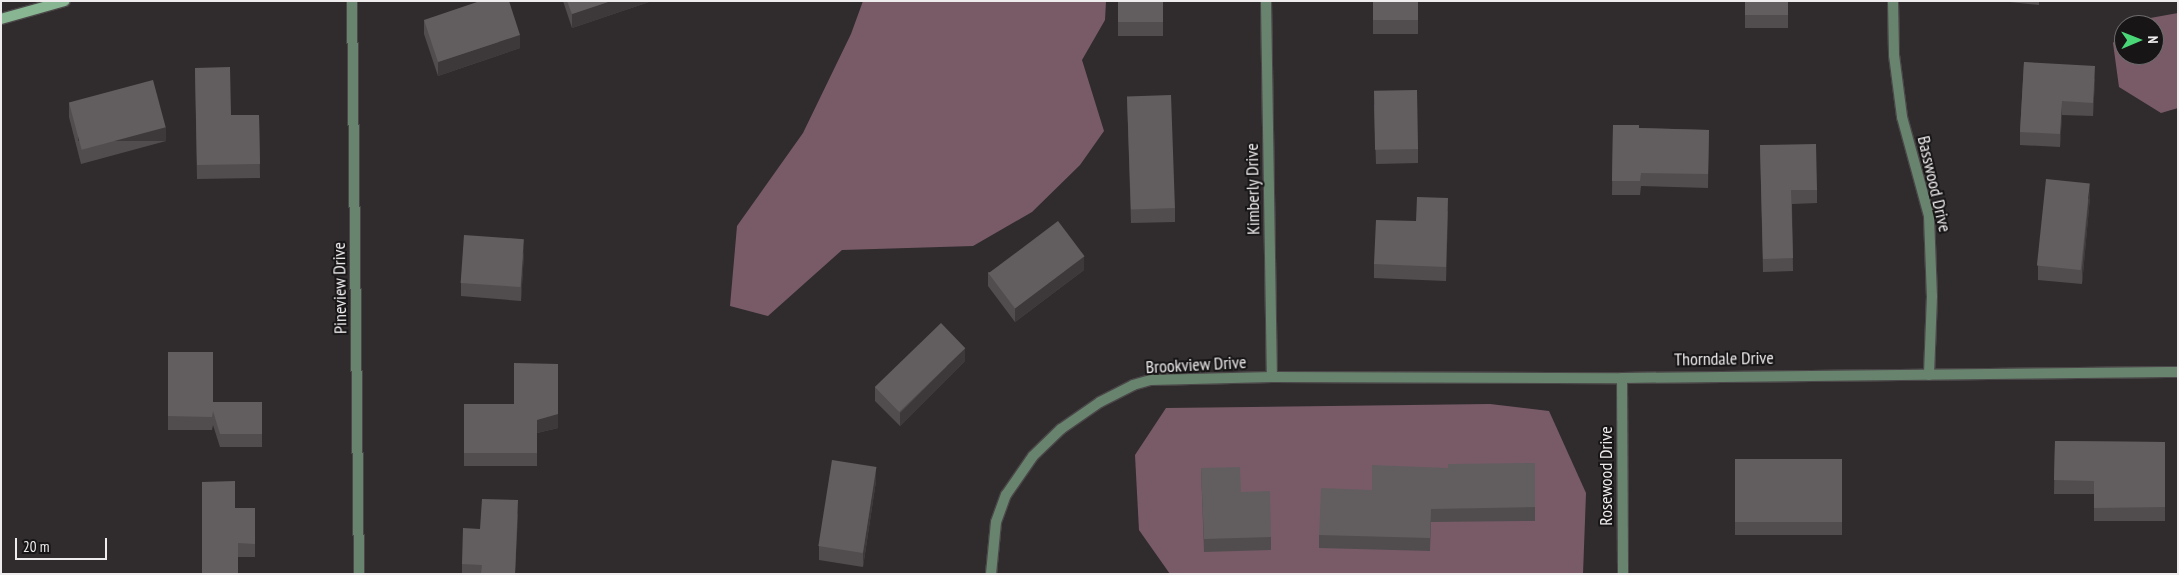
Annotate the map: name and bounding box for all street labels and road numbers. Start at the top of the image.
street label: Basswood Drive [1912,134,1956,234]
street label: Kimberly Drive [1241,143,1265,235]
street label: Pineview Drive [328,242,352,334]
street label: Thorndale Drive [1674,347,1774,371]
street label: Brookview Drive [1145,352,1247,378]
street label: Rosewood Drive [1595,426,1617,526]

